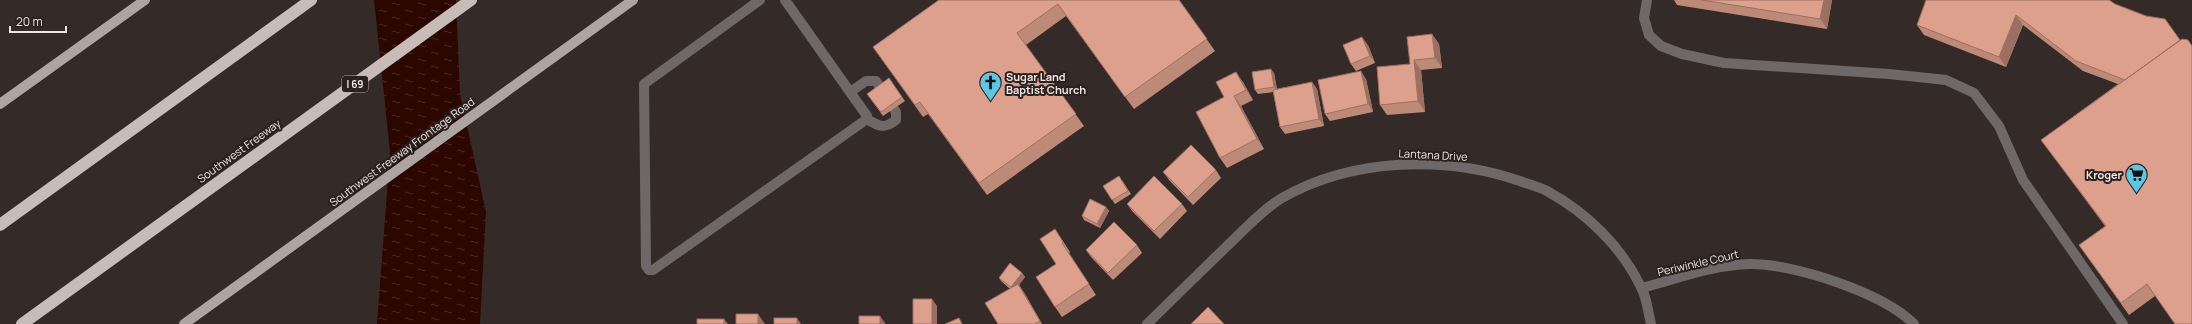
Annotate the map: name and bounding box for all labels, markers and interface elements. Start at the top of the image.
scale bar [10,8,66,34]
text: 20 m [16,13,43,30]
place label: Sugar Land Baptist Church [1006,69,1086,97]
church icon: Sugar Land Baptist Church [977,70,1003,103]
road number: I 69 [342,76,368,92]
street label: Southwest Freeway Frontage Road [326,94,477,209]
street label: Southwest Freeway [194,115,284,186]
street label: Lantana Drive [1398,145,1469,164]
supermarket icon: Kroger [2124,162,2150,195]
place label: Kroger [2086,167,2123,182]
street label: Periwinkle Court [1656,246,1740,279]

